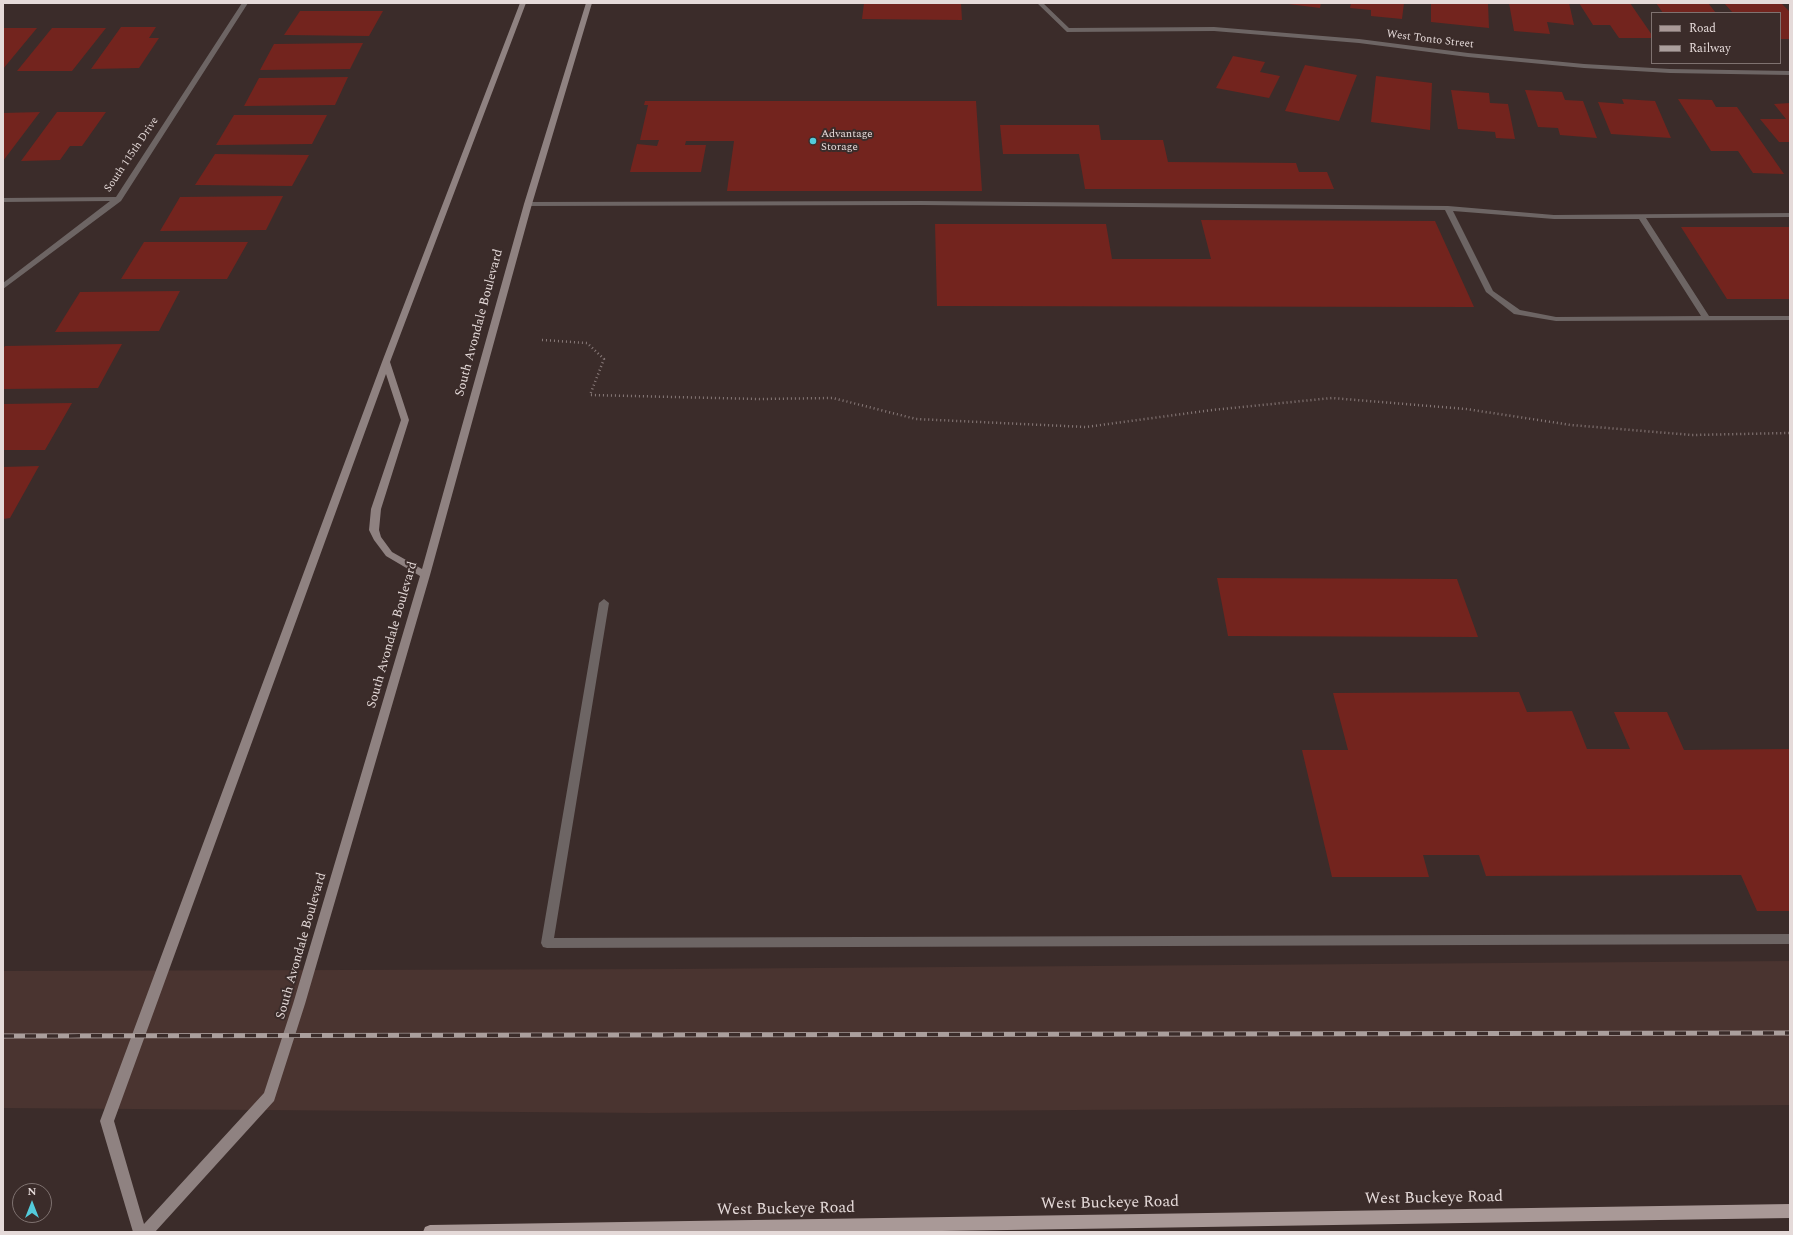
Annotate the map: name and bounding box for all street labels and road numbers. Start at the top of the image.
street label: West Tonto Street [1386,28,1474,52]
street label: South 115th Drive [102,115,162,195]
street label: South Avondale Boulevard [453,248,507,398]
street label: South Avondale Boulevard [365,560,421,710]
street label: South Avondale Boulevard [274,871,330,1021]
street label: West Buckeye Road [1365,1188,1503,1210]
street label: West Buckeye Road [1041,1193,1179,1215]
street label: West Buckeye Road [717,1199,855,1221]

